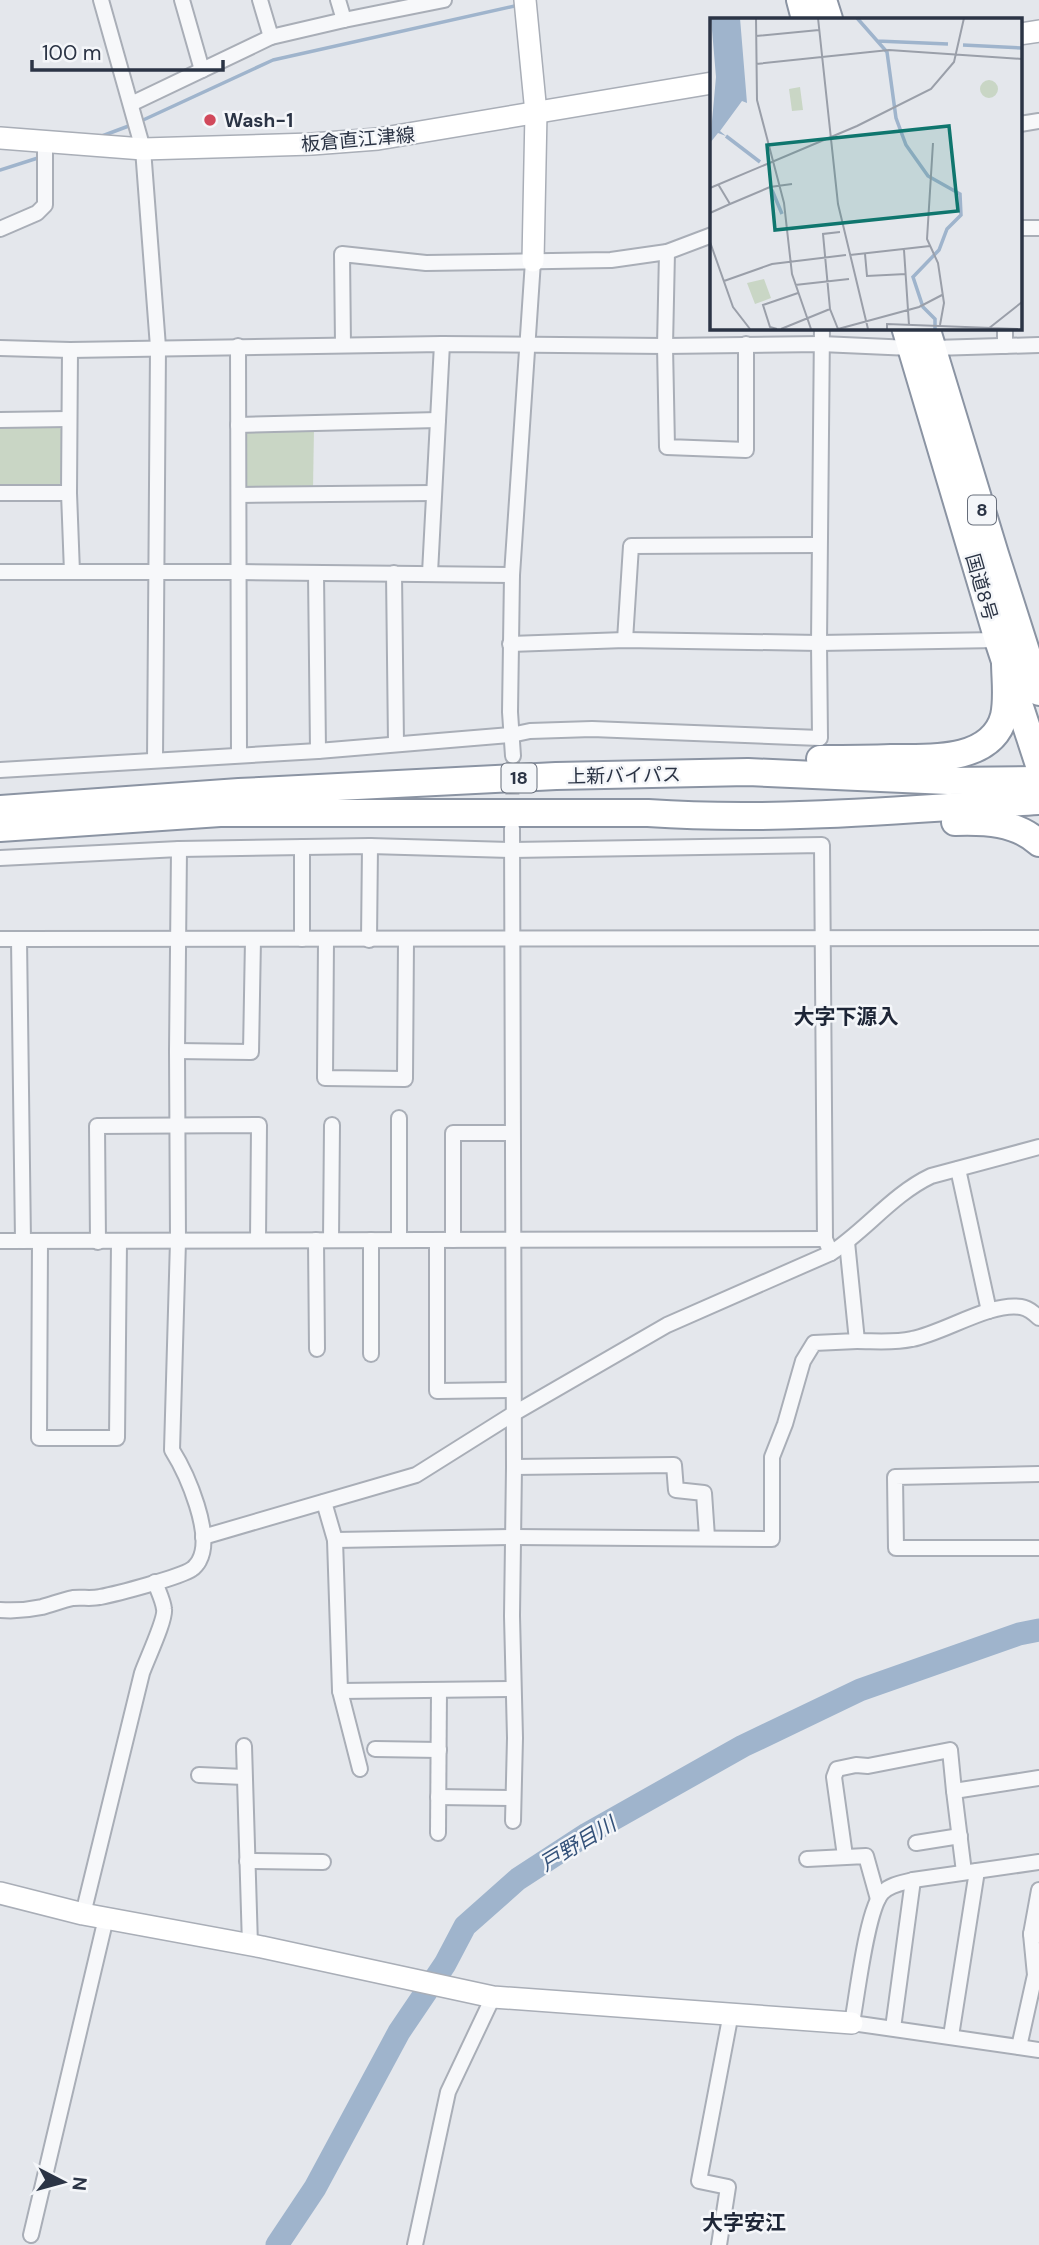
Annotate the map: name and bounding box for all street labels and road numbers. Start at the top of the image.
street label: 板倉直江津線 [300,122,416,157]
road number: 8 [968,496,996,524]
street label: 国道8号 [960,551,1003,624]
street label: 上新バイパス [567,762,681,789]
road number: 18 [502,764,536,792]

